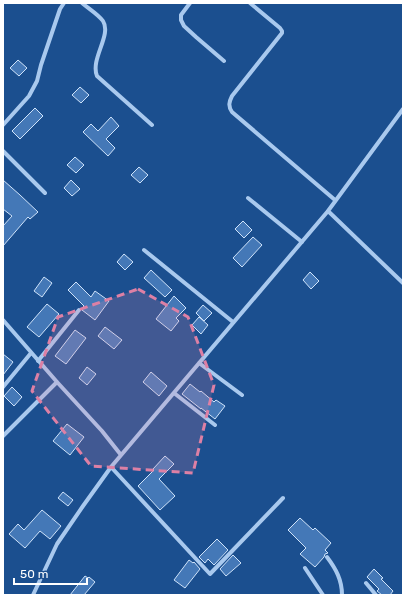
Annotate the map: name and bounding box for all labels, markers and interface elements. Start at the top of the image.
scale bar [14,560,87,586]
text: 50 m [20,567,48,581]

